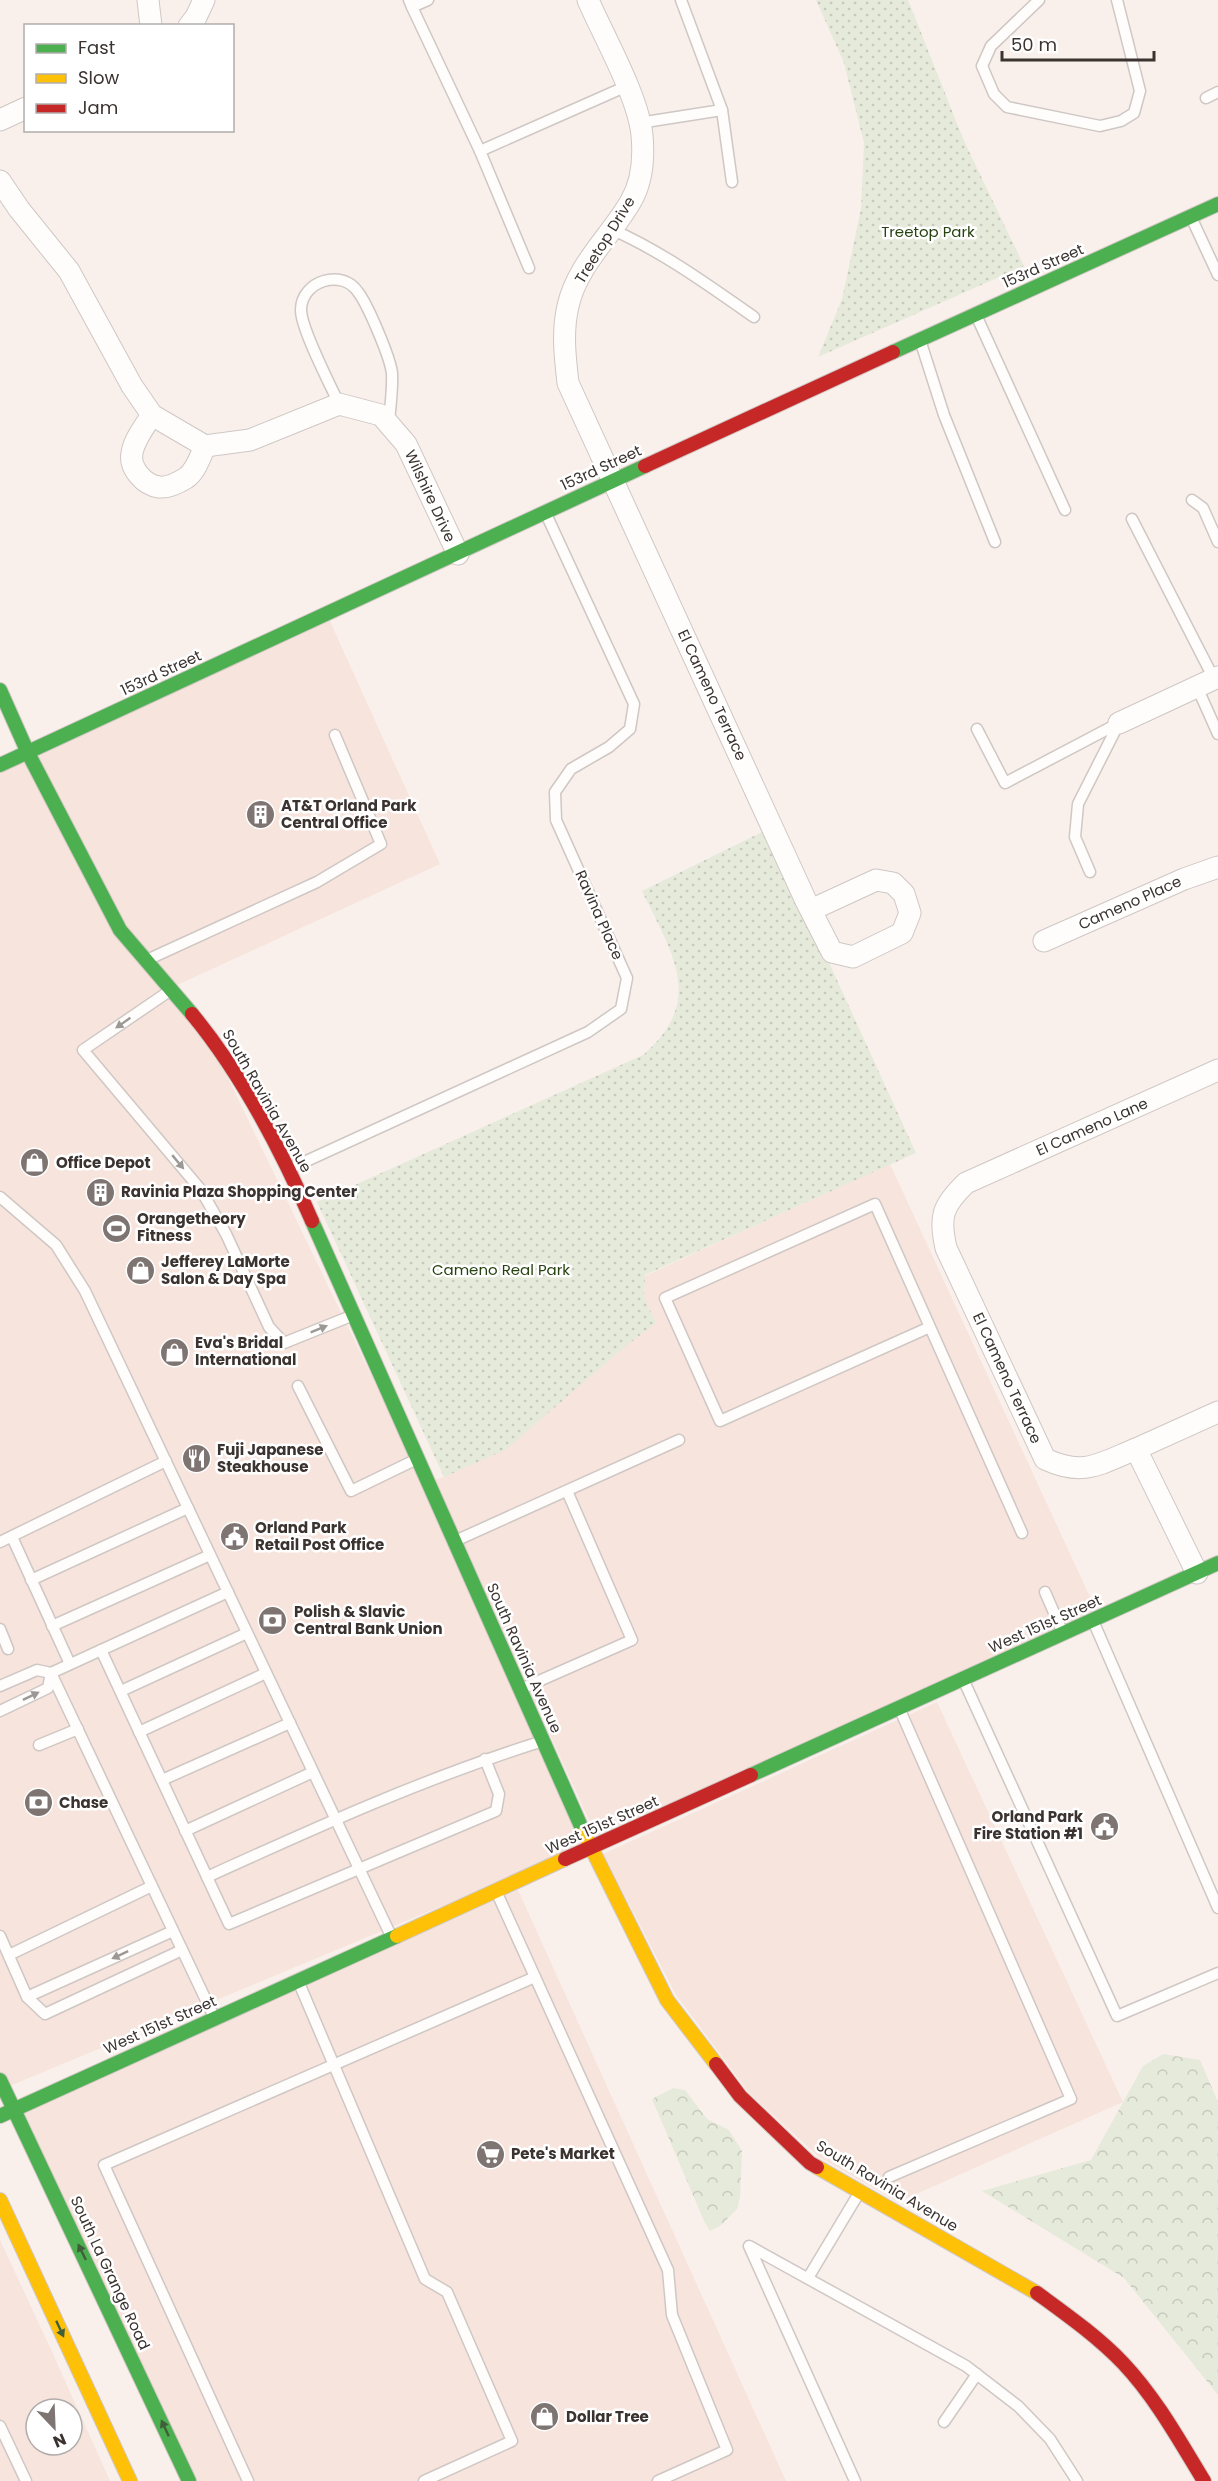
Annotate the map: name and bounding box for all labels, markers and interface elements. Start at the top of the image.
legend [24,24,234,132]
scale bar [1002,24,1154,62]
text: 50 m [1011,32,1057,57]
text: Fast [78,35,115,60]
text: Slow [78,65,120,90]
text: Jam [78,95,118,120]
street label: Treetop Drive [569,192,640,287]
park label: Treetop Park [881,221,975,242]
street label: 153rd Street [999,238,1087,293]
street label: 153rd Street [557,440,645,495]
street label: Wilshire Drive [400,446,461,545]
street label: El Cameno Terrace [673,626,752,764]
street label: 153rd Street [117,645,205,700]
place label: AT&T Orland Park Central Office [281,795,417,833]
building icon: AT&T Orland Park Central Office [244,799,276,831]
street label: Ravina Place [570,867,629,963]
street label: Cameno Place [1075,870,1185,935]
one-way arrow [115,1017,131,1029]
street label: South Ravinia Avenue [218,1025,317,1176]
street label: El Cameno Lane [1032,1092,1151,1161]
shop icon: Office Depot [19,1147,51,1179]
place label: Office Depot [56,1152,151,1173]
one-way arrow [171,1154,184,1169]
building icon: Ravinia Plaza Shopping Center [84,1176,116,1208]
place label: Ravinia Plaza Shopping Center [121,1181,358,1202]
place label: Orangetheory Fitness [137,1208,246,1246]
sports icon: Orangetheory Fitness [100,1212,132,1244]
place label: Jefferey LaMorte Salon & Day Spa [161,1251,290,1289]
shop icon: Jefferey LaMorte Salon & Day Spa [124,1255,156,1287]
park label: Cameno Real Park [432,1259,570,1280]
street label: El Cameno Terrace [968,1309,1047,1447]
one-way arrow [310,1324,328,1333]
place label: Eva's Bridal International [195,1332,296,1370]
shop icon: Eva's Bridal International [158,1336,190,1368]
place label: Fuji Japanese Steakhouse [217,1439,324,1477]
restaurant icon: Fuji Japanese Steakhouse [180,1443,212,1475]
place label: Orland Park Retail Post Office [255,1517,384,1555]
public building icon: Orland Park Retail Post Office [218,1521,250,1553]
street label: South Ravinia Avenue [482,1579,567,1736]
street label: West 151st Street [985,1589,1105,1658]
place label: Polish & Slavic Central Bank Union [294,1601,443,1639]
bank icon: Polish & Slavic Central Bank Union [257,1605,289,1637]
one-way arrow [22,1691,39,1701]
bank icon: Chase [22,1787,54,1819]
street label: West 151st Street [542,1790,662,1859]
place label: Chase [59,1792,108,1813]
place label: Orland Park Fire Station #1 [973,1806,1084,1844]
public building icon: Orland Park Fire Station #1 [1088,1810,1120,1842]
one-way arrow [111,1950,128,1959]
street label: West 151st Street [100,1990,220,2059]
street label: South Ravinia Avenue [812,2135,962,2236]
supermarket icon: Pete's Market [474,2138,506,2170]
place label: Pete's Market [511,2143,615,2164]
street label: South La Grange Road [66,2193,155,2353]
one-way arrow [77,2243,86,2260]
one-way arrow [55,2321,64,2338]
north arrow [24,2397,84,2457]
shop icon: Dollar Tree [529,2401,561,2433]
place label: Dollar Tree [566,2406,649,2427]
one-way arrow [160,2420,169,2437]
text: N [50,2427,70,2453]

